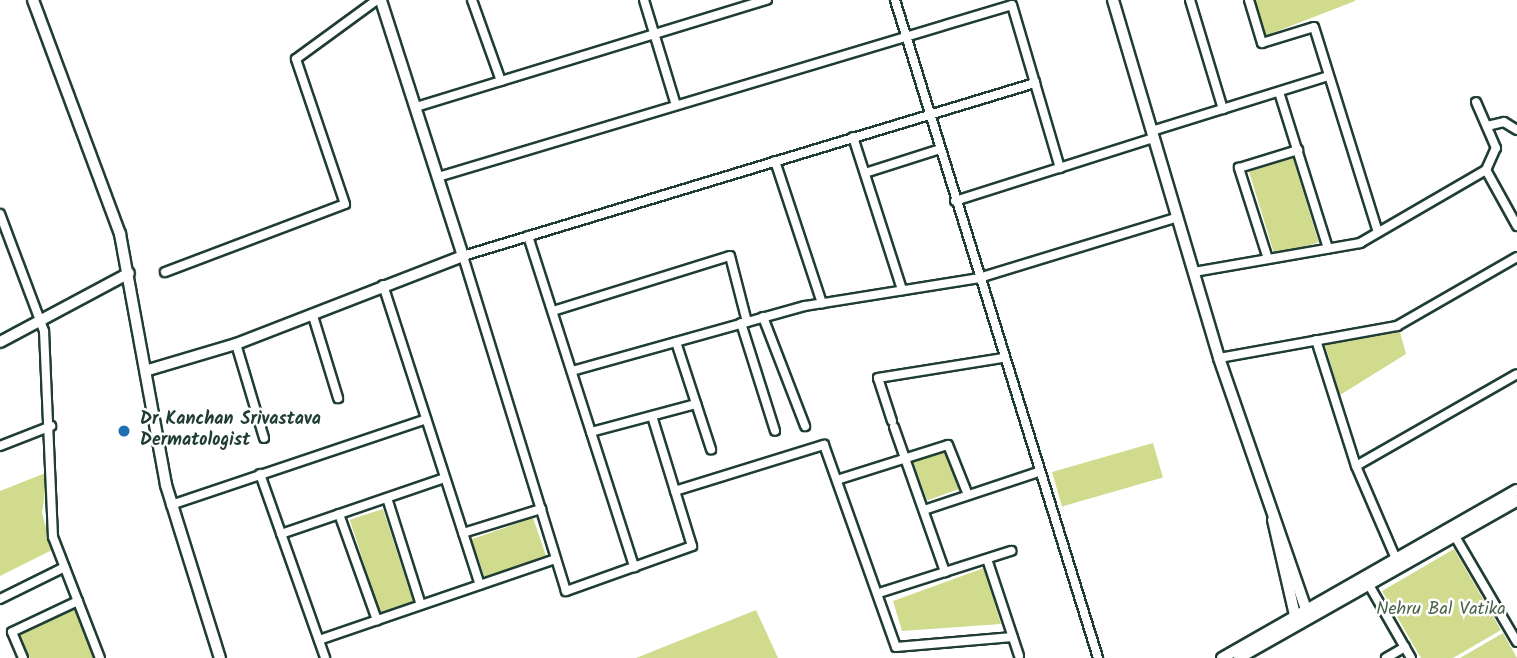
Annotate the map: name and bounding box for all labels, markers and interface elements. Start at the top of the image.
place label: Dr Kanchan Srivastava Dermatologist [140,410,321,452]
marker: Dr Kanchan Srivastava Dermatologist [114,421,134,441]
park label: Nehru Bal Vatika [1376,599,1506,621]

